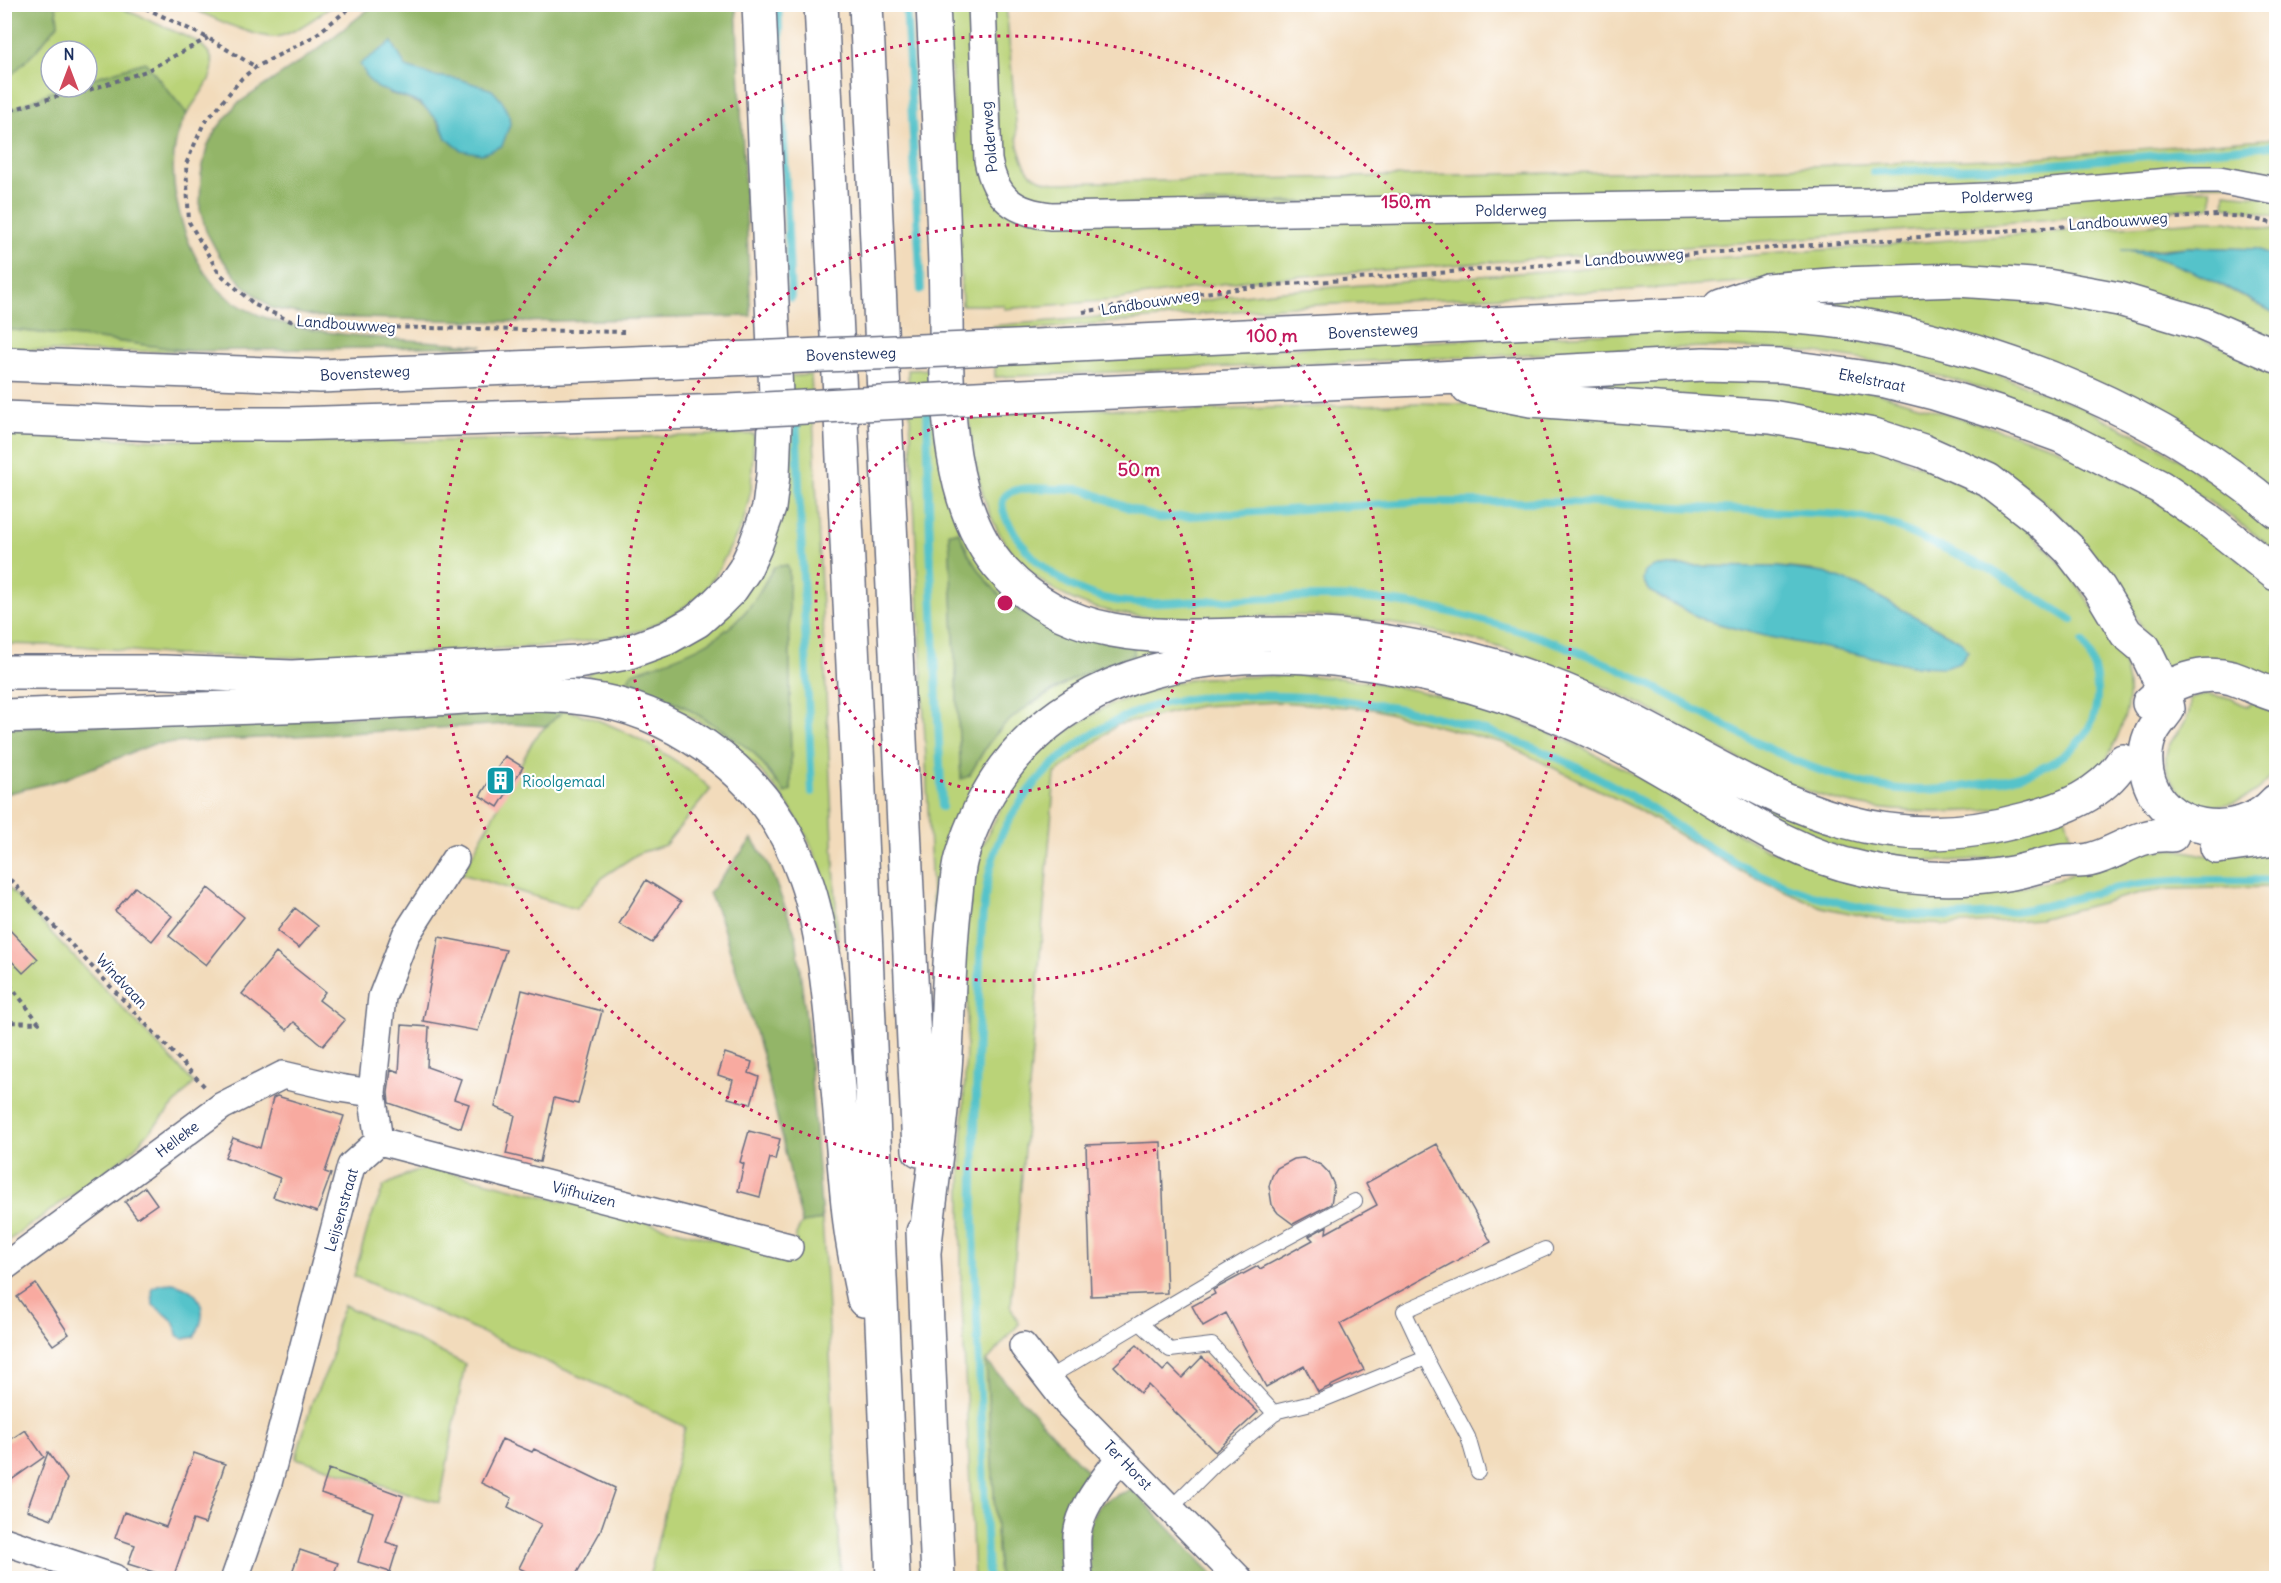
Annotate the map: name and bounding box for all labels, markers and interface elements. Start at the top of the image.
north arrow [39,39,99,99]
text: N [63,44,75,64]
street label: Polderweg [976,100,1002,174]
street label: Polderweg [1961,185,2033,207]
text: 150 m [1381,190,1431,213]
street label: Polderweg [1475,200,1547,220]
street label: Landbouwweg [2068,208,2168,234]
street label: Landbouwweg [1584,244,1684,270]
street label: Landbouwweg [1099,285,1201,319]
street label: Landbouwweg [296,311,396,337]
street label: Bovensteweg [1327,319,1419,343]
text: 100 m [1247,324,1298,347]
street label: Bovensteweg [806,343,896,365]
street label: Bovensteweg [319,361,411,385]
street label: Ekelstraat [1837,364,1907,396]
text: 50 m [1118,458,1160,481]
centre of rings [995,593,1015,613]
building icon: Rioolgemaal [485,765,517,797]
place label: Rioolgemaal [522,772,605,791]
street label: Windvaan [92,950,152,1012]
street label: Helleke [152,1117,202,1161]
street label: Leijsenstraat [320,1166,362,1254]
street label: Vijfhuizen [550,1177,618,1211]
street label: Ter Horst [1100,1436,1156,1494]

